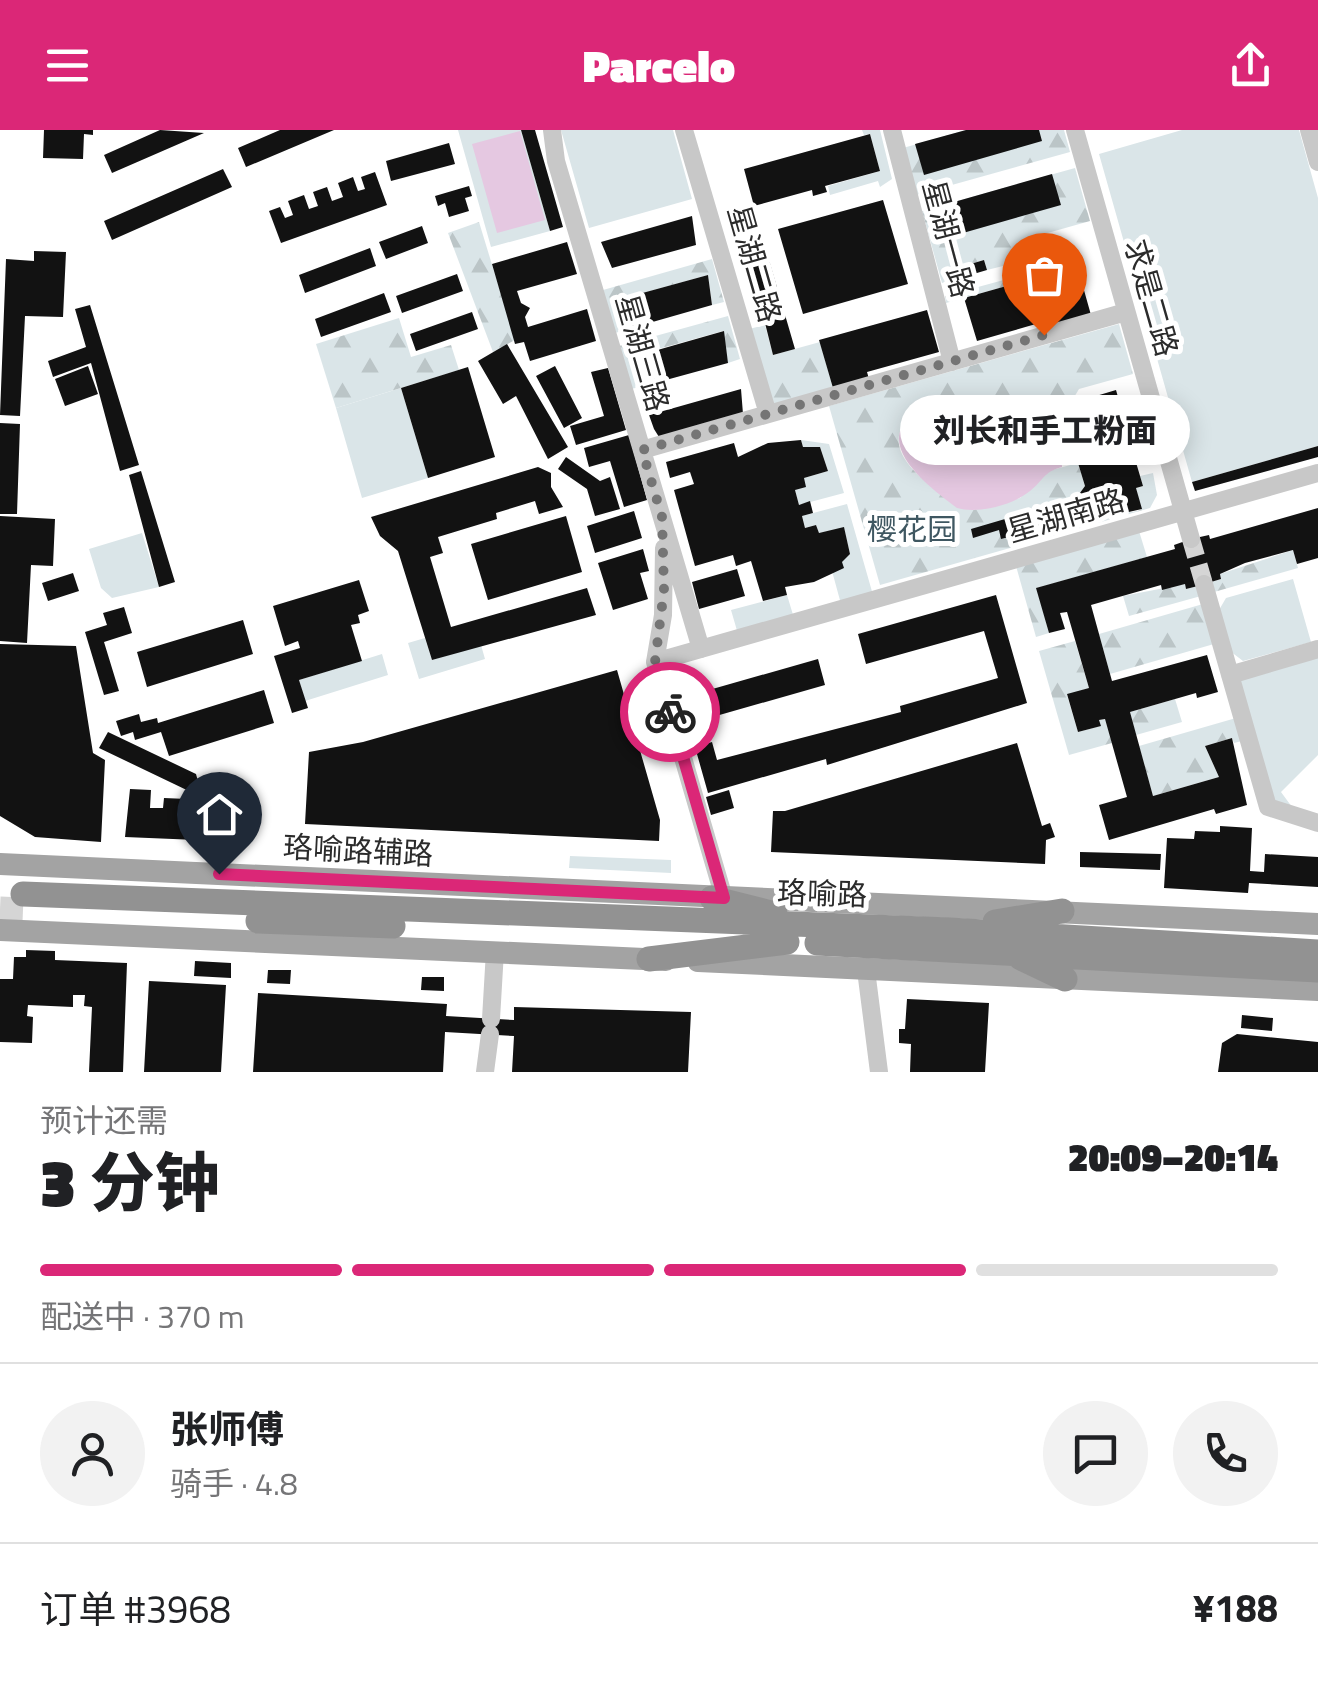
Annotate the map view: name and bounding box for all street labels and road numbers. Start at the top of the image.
street label: 星湖一路 [911,175,987,303]
street label: 星湖二路 [716,200,794,328]
street label: 求是二路 [1113,234,1191,362]
street label: 星湖三路 [604,289,682,417]
street label: 星湖南路 [1002,476,1130,554]
street label: 珞喻路辅路 [282,823,434,877]
street label: 珞喻路 [776,868,868,918]

